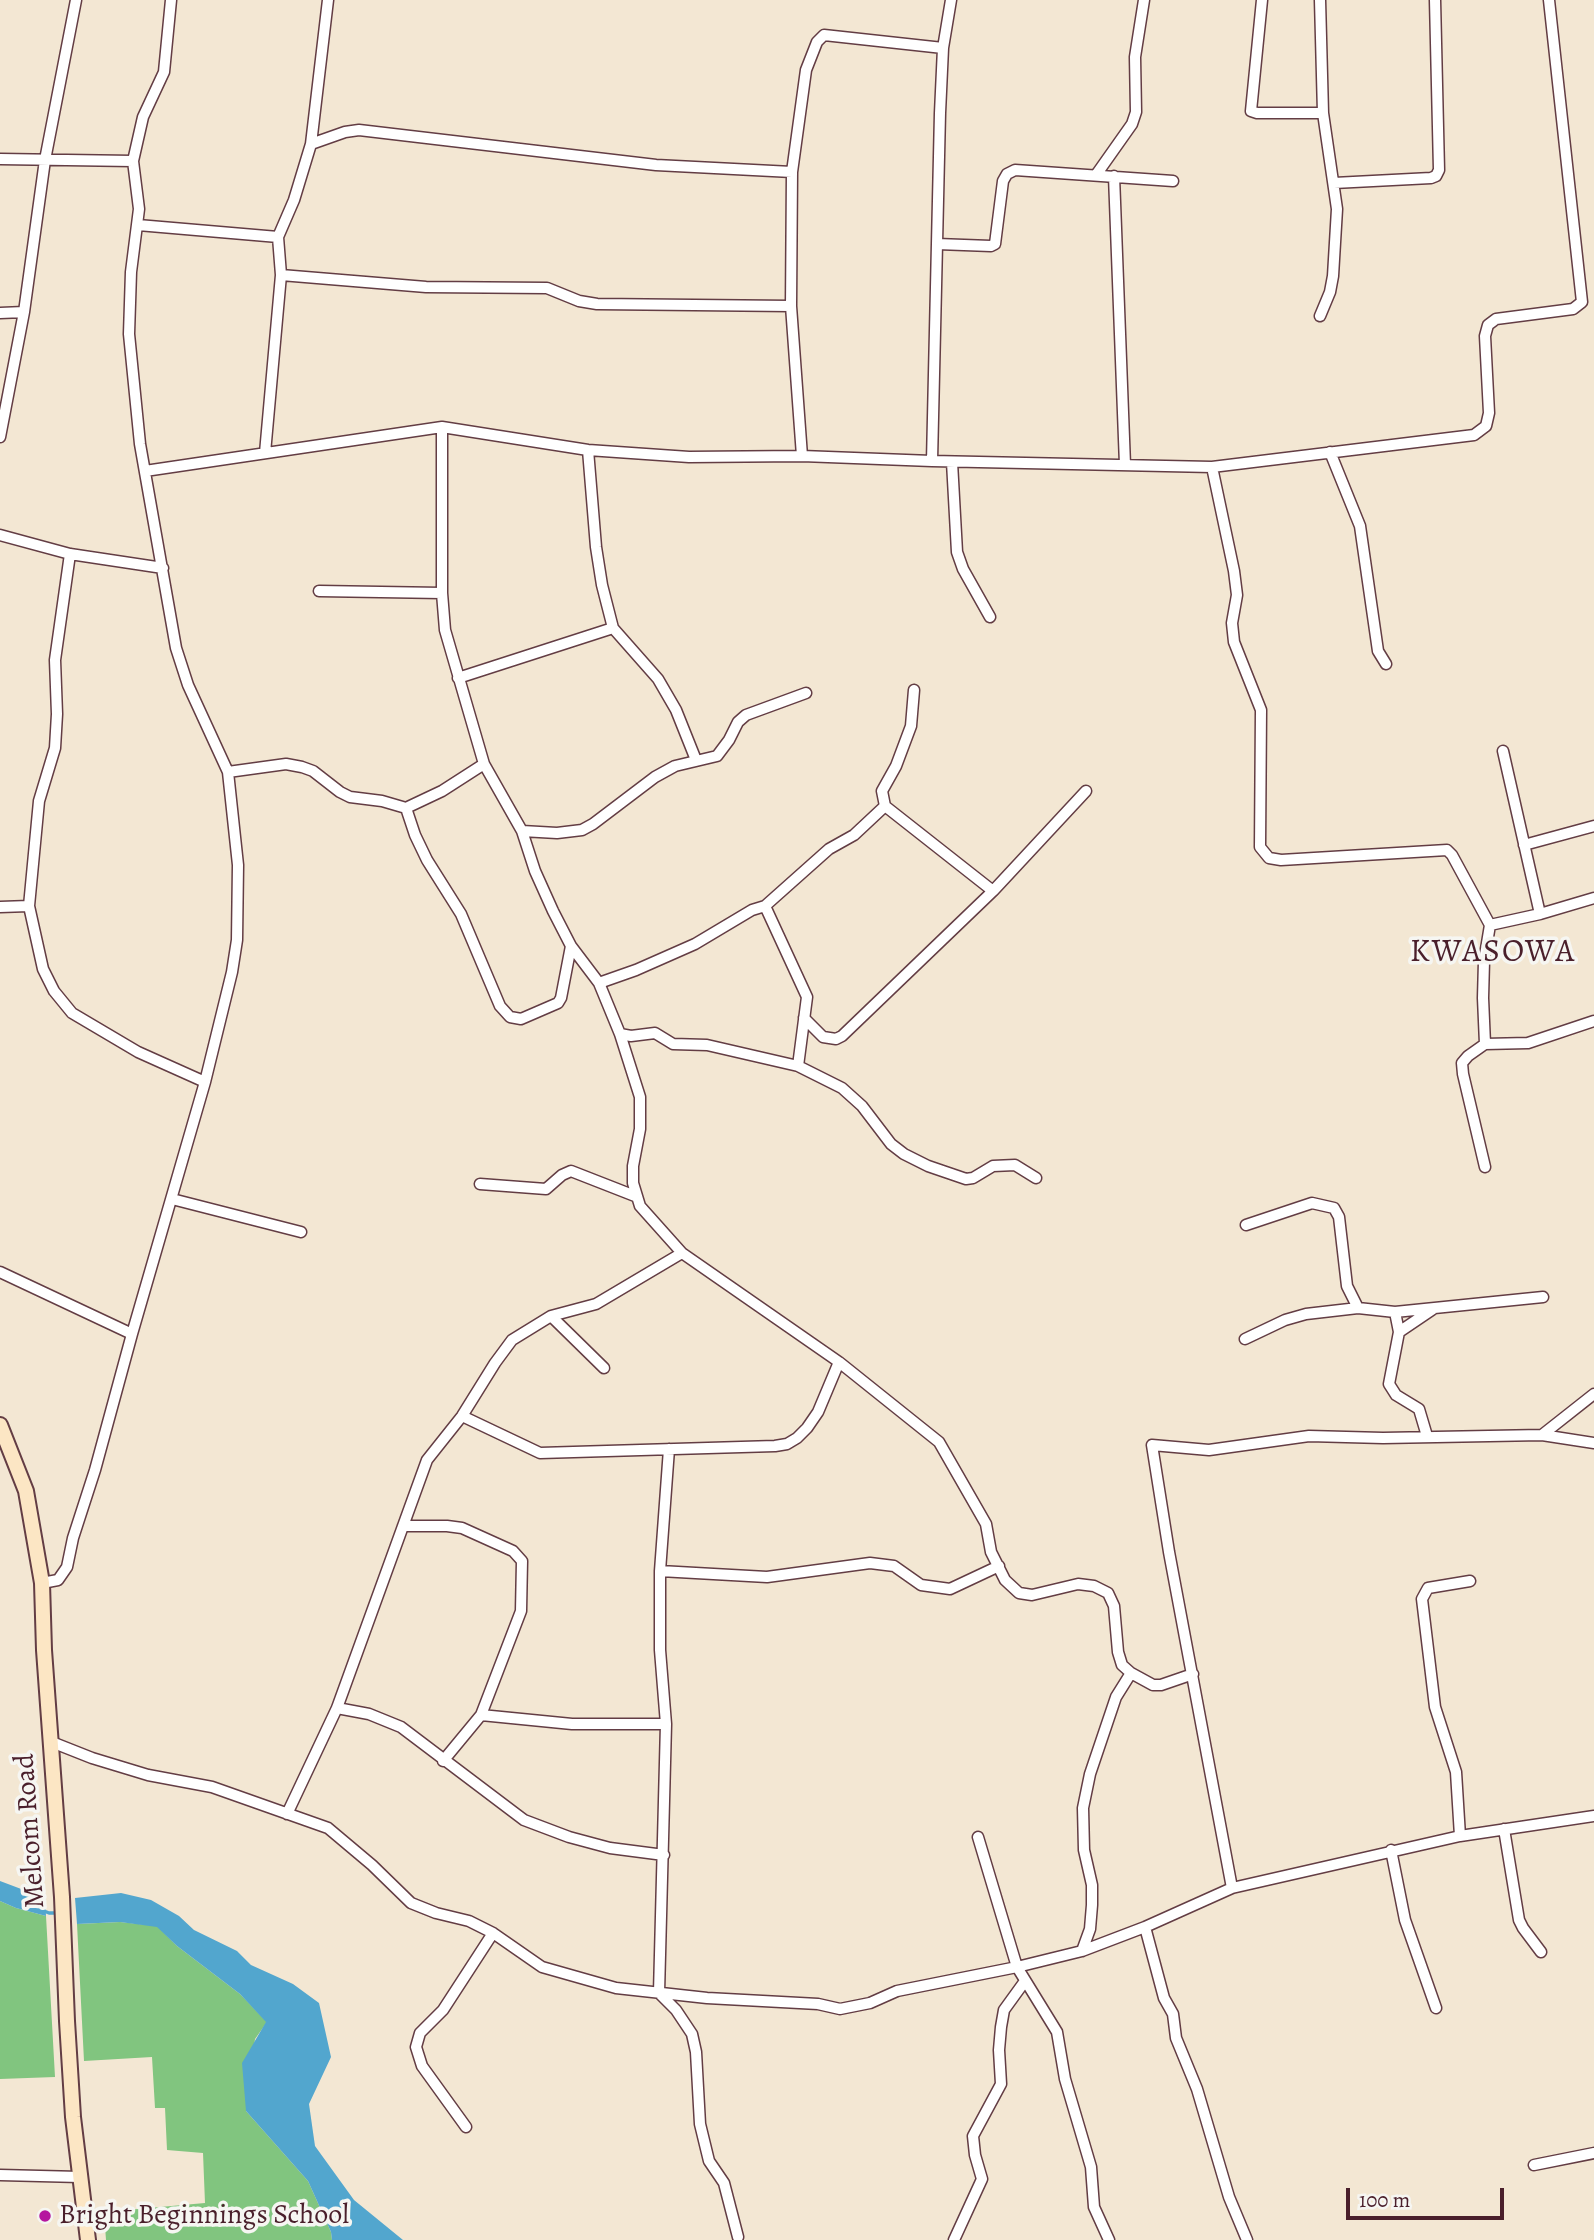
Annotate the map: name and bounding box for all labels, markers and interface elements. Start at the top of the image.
district label: KWASOWA [1411,934,1575,972]
street label: Melcom Road [9,1752,53,1910]
scale bar [1349,2174,1506,2218]
text: 100 m [1359,2186,1410,2214]
place label: Bright Beginnings School [59,2199,349,2233]
marker: Bright Beginnings School [37,2208,53,2224]

